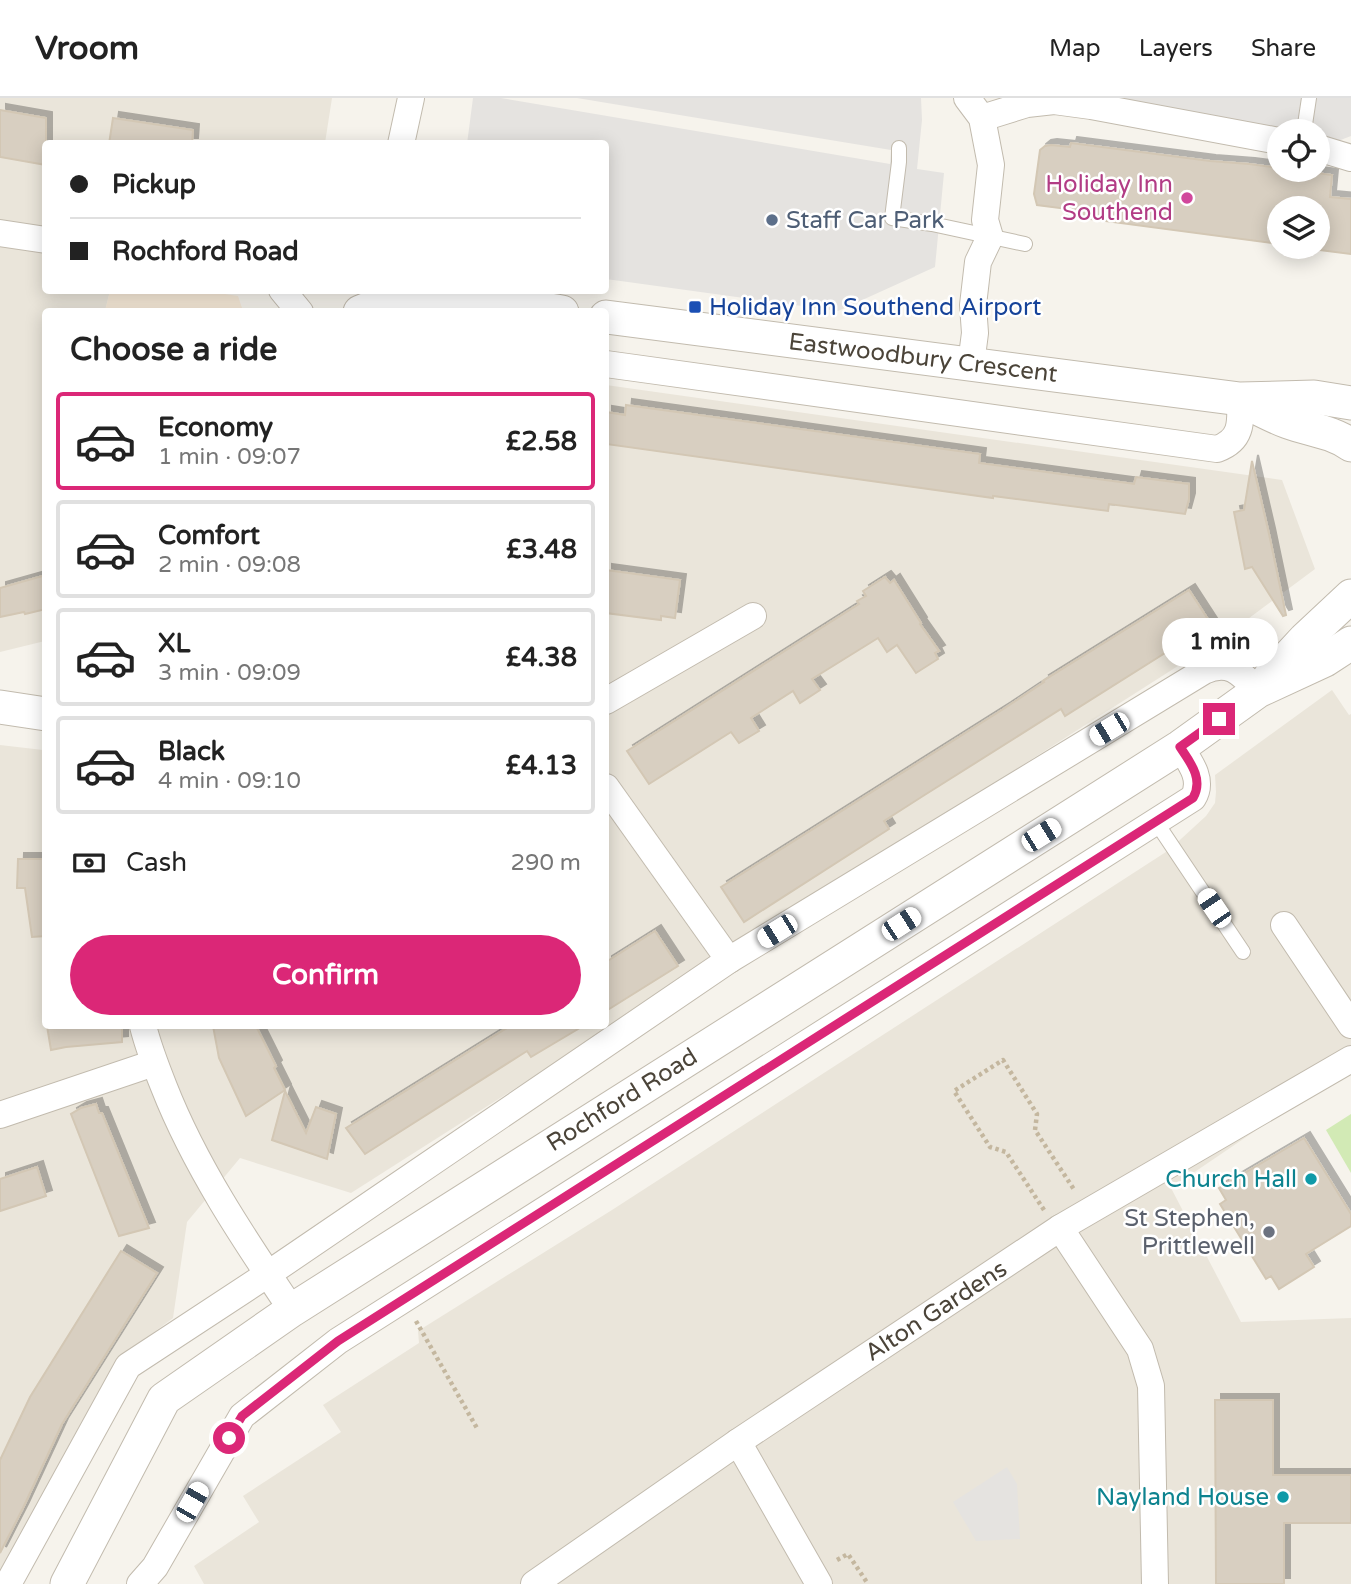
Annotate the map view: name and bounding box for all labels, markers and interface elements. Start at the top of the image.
text: Vroom [35,29,139,68]
text: Map [1049,34,1101,63]
text: Layers [1139,34,1213,63]
text: Share [1251,34,1316,63]
map controls [1267,119,1330,259]
button: locate [1267,119,1330,182]
text: Pickup [112,169,196,200]
place label: Holiday Inn Southend [1045,170,1173,227]
marker: Holiday Inn Southend [1179,190,1195,206]
button: layers [1267,196,1330,259]
place label: Staff Car Park [786,206,944,235]
marker: Staff Car Park [764,212,780,228]
text: Rochford Road [112,236,299,267]
place label: Holiday Inn Southend Airport [709,293,1041,322]
marker: Holiday Inn Southend Airport [687,299,703,315]
street label: Eastwoodbury Crescent [787,327,1059,389]
text: Choose a ride [70,331,277,369]
icon: car [74,410,137,473]
text: Economy [158,412,273,443]
text: £2.58 [506,426,577,457]
text: 1 min · 09:07 [158,443,301,471]
icon: car [74,518,137,581]
text: Comfort [158,520,260,551]
text: £3.48 [506,534,577,565]
text: 2 min · 09:08 [158,551,301,579]
callout: 1 min [1161,618,1277,666]
icon: car [74,626,137,689]
text: XL [158,628,190,659]
text: 1 min [1189,628,1251,656]
text: £4.38 [506,642,577,673]
text: 3 min · 09:09 [158,659,301,687]
route end [1203,703,1235,735]
car [1086,709,1133,749]
icon: car [74,734,137,797]
text: Black [158,736,225,767]
text: £4.13 [506,750,577,781]
text: 4 min · 09:10 [158,767,301,795]
car [1018,815,1065,855]
icon: cash [70,844,108,882]
text: Cash [126,847,187,878]
text: 290 m [511,849,581,877]
car [1194,885,1235,931]
car [878,904,925,944]
car [754,911,801,951]
button: Confirm [70,935,581,1015]
street label: Rochford Road [541,1042,703,1158]
place label: Church Hall [1165,1165,1297,1194]
marker: Church Hall [1303,1171,1319,1187]
place label: St Stephen, Prittlewell [1124,1204,1255,1261]
marker: St Stephen, Prittlewell [1261,1224,1277,1240]
street label: Alton Gardens [860,1254,1012,1368]
route start [213,1422,245,1454]
car [173,1479,212,1525]
place label: Nayland House [1096,1483,1269,1512]
marker: Nayland House [1275,1489,1291,1505]

